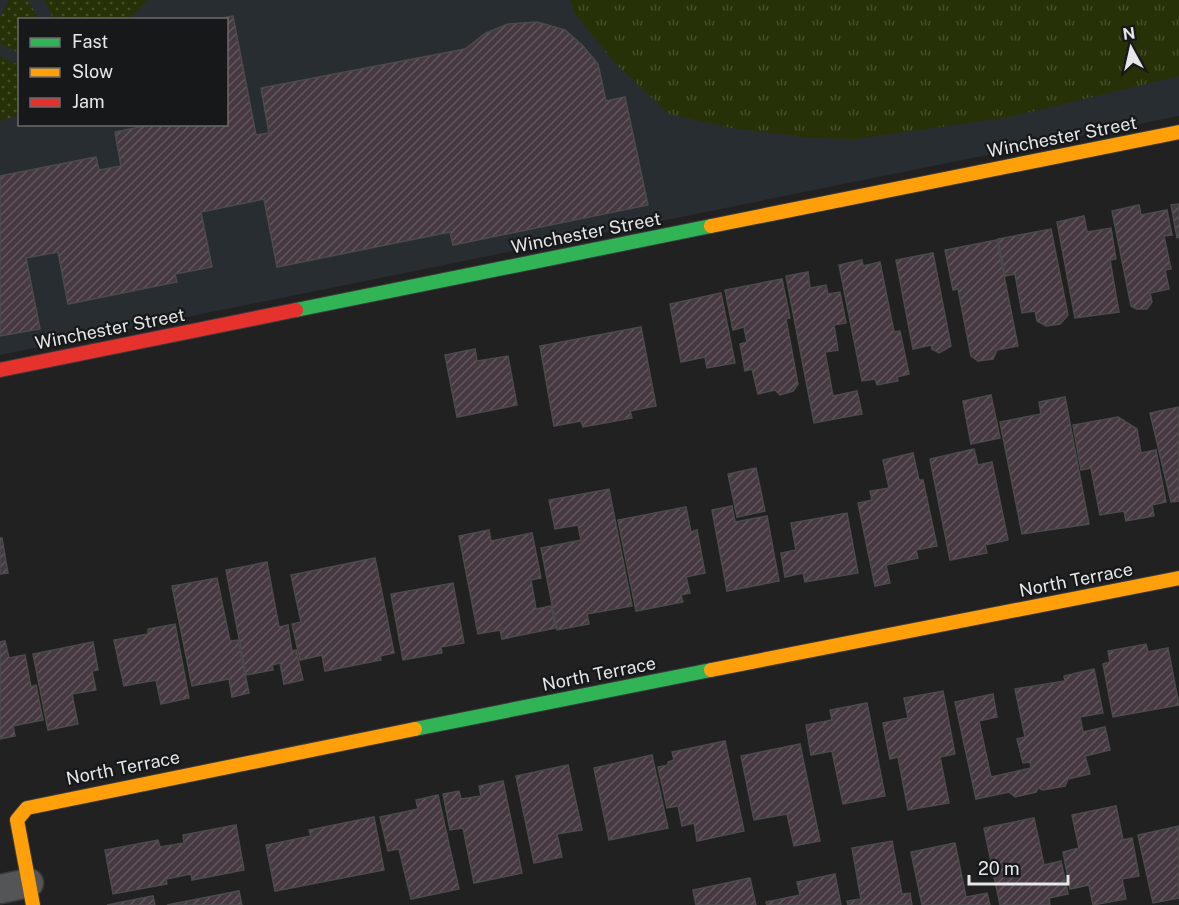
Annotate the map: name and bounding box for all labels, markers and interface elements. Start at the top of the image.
legend [18,18,228,126]
north arrow [1101,18,1161,78]
text: N [1121,23,1137,44]
text: Fast [72,31,108,52]
text: Slow [72,61,113,82]
text: Jam [72,91,105,112]
street label: Winchester Street [985,112,1139,161]
street label: Winchester Street [509,208,663,257]
street label: Winchester Street [33,304,187,353]
street label: North Terrace [1017,558,1135,601]
street label: North Terrace [540,652,658,695]
street label: North Terrace [64,746,182,789]
scale bar [969,848,1068,886]
text: 20 m [978,858,1020,879]

